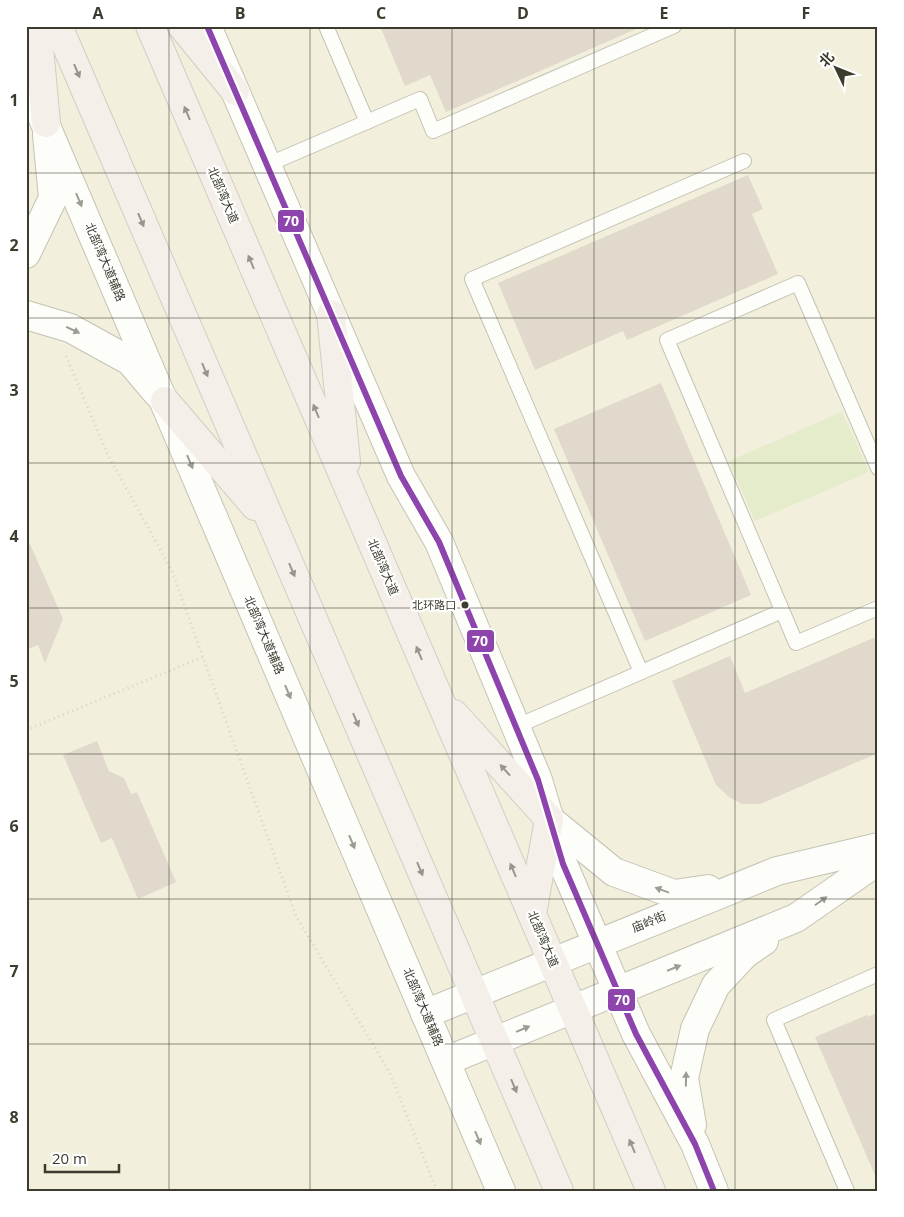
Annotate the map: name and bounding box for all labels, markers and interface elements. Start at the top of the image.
text: A [92,2,104,24]
text: B [235,2,245,24]
text: C [376,2,386,24]
text: D [517,2,529,24]
text: E [660,2,669,24]
text: F [802,2,810,24]
north arrow [812,42,862,92]
text: 北 [814,47,838,70]
one-way arrow [74,64,82,78]
text: 1 [9,89,19,111]
one-way arrow [183,106,191,120]
street label: 北部湾大道 [204,164,243,226]
one-way arrow [76,193,84,207]
line badge: 70 [277,209,305,233]
text: 70 [283,211,299,230]
one-way arrow [138,213,146,227]
street label: 北部湾大道辅路 [81,220,130,304]
text: 2 [9,234,19,256]
one-way arrow [247,255,255,269]
one-way arrow [65,326,80,334]
one-way arrow [202,363,210,377]
text: 3 [9,379,19,401]
one-way arrow [311,404,319,418]
one-way arrow [187,455,195,469]
text: 4 [9,525,19,547]
street label: 北部湾大道 [364,536,403,598]
one-way arrow [288,563,296,577]
street label: 北部湾大道辅路 [240,593,289,677]
place label: 北环路口 [412,597,456,612]
marker: 北环路口 [460,600,470,610]
line badge: 70 [466,629,495,653]
text: 70 [472,631,488,650]
one-way arrow [415,646,423,660]
text: 5 [9,670,19,692]
one-way arrow [285,685,293,699]
one-way arrow [353,713,361,727]
one-way arrow [499,765,511,777]
text: 6 [9,815,19,837]
one-way arrow [348,834,356,849]
one-way arrow [417,862,425,876]
one-way arrow [508,862,516,877]
one-way arrow [654,886,669,893]
one-way arrow [814,896,828,906]
street label: 庙岭街 [629,907,669,936]
street label: 北部湾大道 [524,908,563,970]
text: 7 [9,960,19,982]
one-way arrow [667,964,682,972]
street label: 北部湾大道辅路 [399,965,448,1049]
line badge: 70 [607,988,636,1012]
text: 70 [614,990,630,1009]
one-way arrow [516,1025,530,1033]
one-way arrow [682,1070,690,1086]
one-way arrow [510,1079,518,1093]
text: 8 [9,1106,19,1128]
one-way arrow [475,1131,483,1145]
one-way arrow [627,1139,635,1153]
scale bar [45,1142,119,1174]
text: 20 m [52,1148,87,1168]

